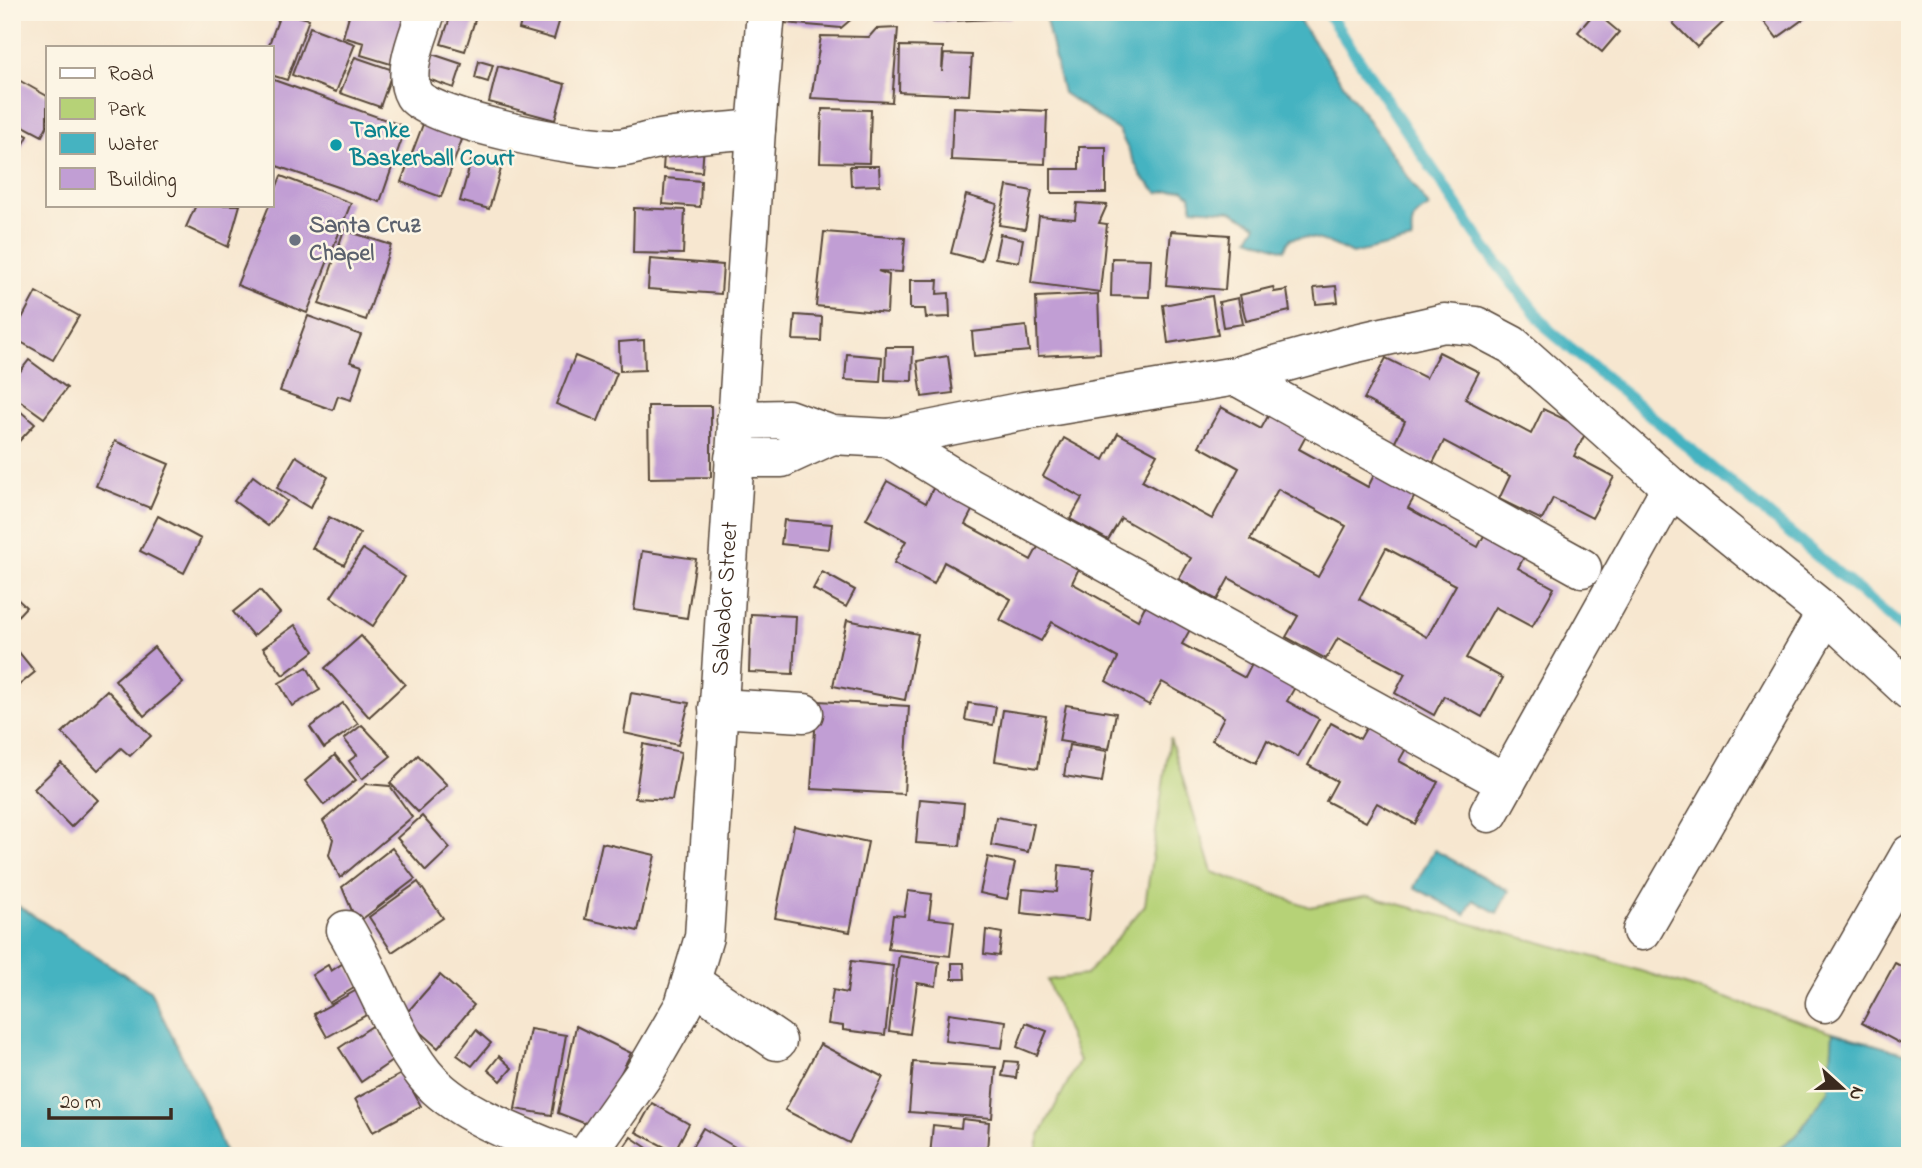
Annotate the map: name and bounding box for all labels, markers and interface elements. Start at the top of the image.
legend [46,46,273,206]
text: Road [108,60,154,90]
text: Park [108,96,147,126]
place label: Tanke Baskerball Court [349,114,515,177]
text: Water [108,130,159,160]
marker: Tanke Baskerball Court [328,137,344,153]
text: Building [107,166,177,198]
place label: Santa Cruz Chapel [309,209,421,272]
marker: Santa Cruz Chapel [287,232,303,248]
street label: Salvador Street [703,520,748,677]
north arrow [1806,1052,1876,1122]
scale bar [49,1077,172,1121]
text: N [1841,1082,1870,1104]
text: 20 m [60,1088,101,1118]

